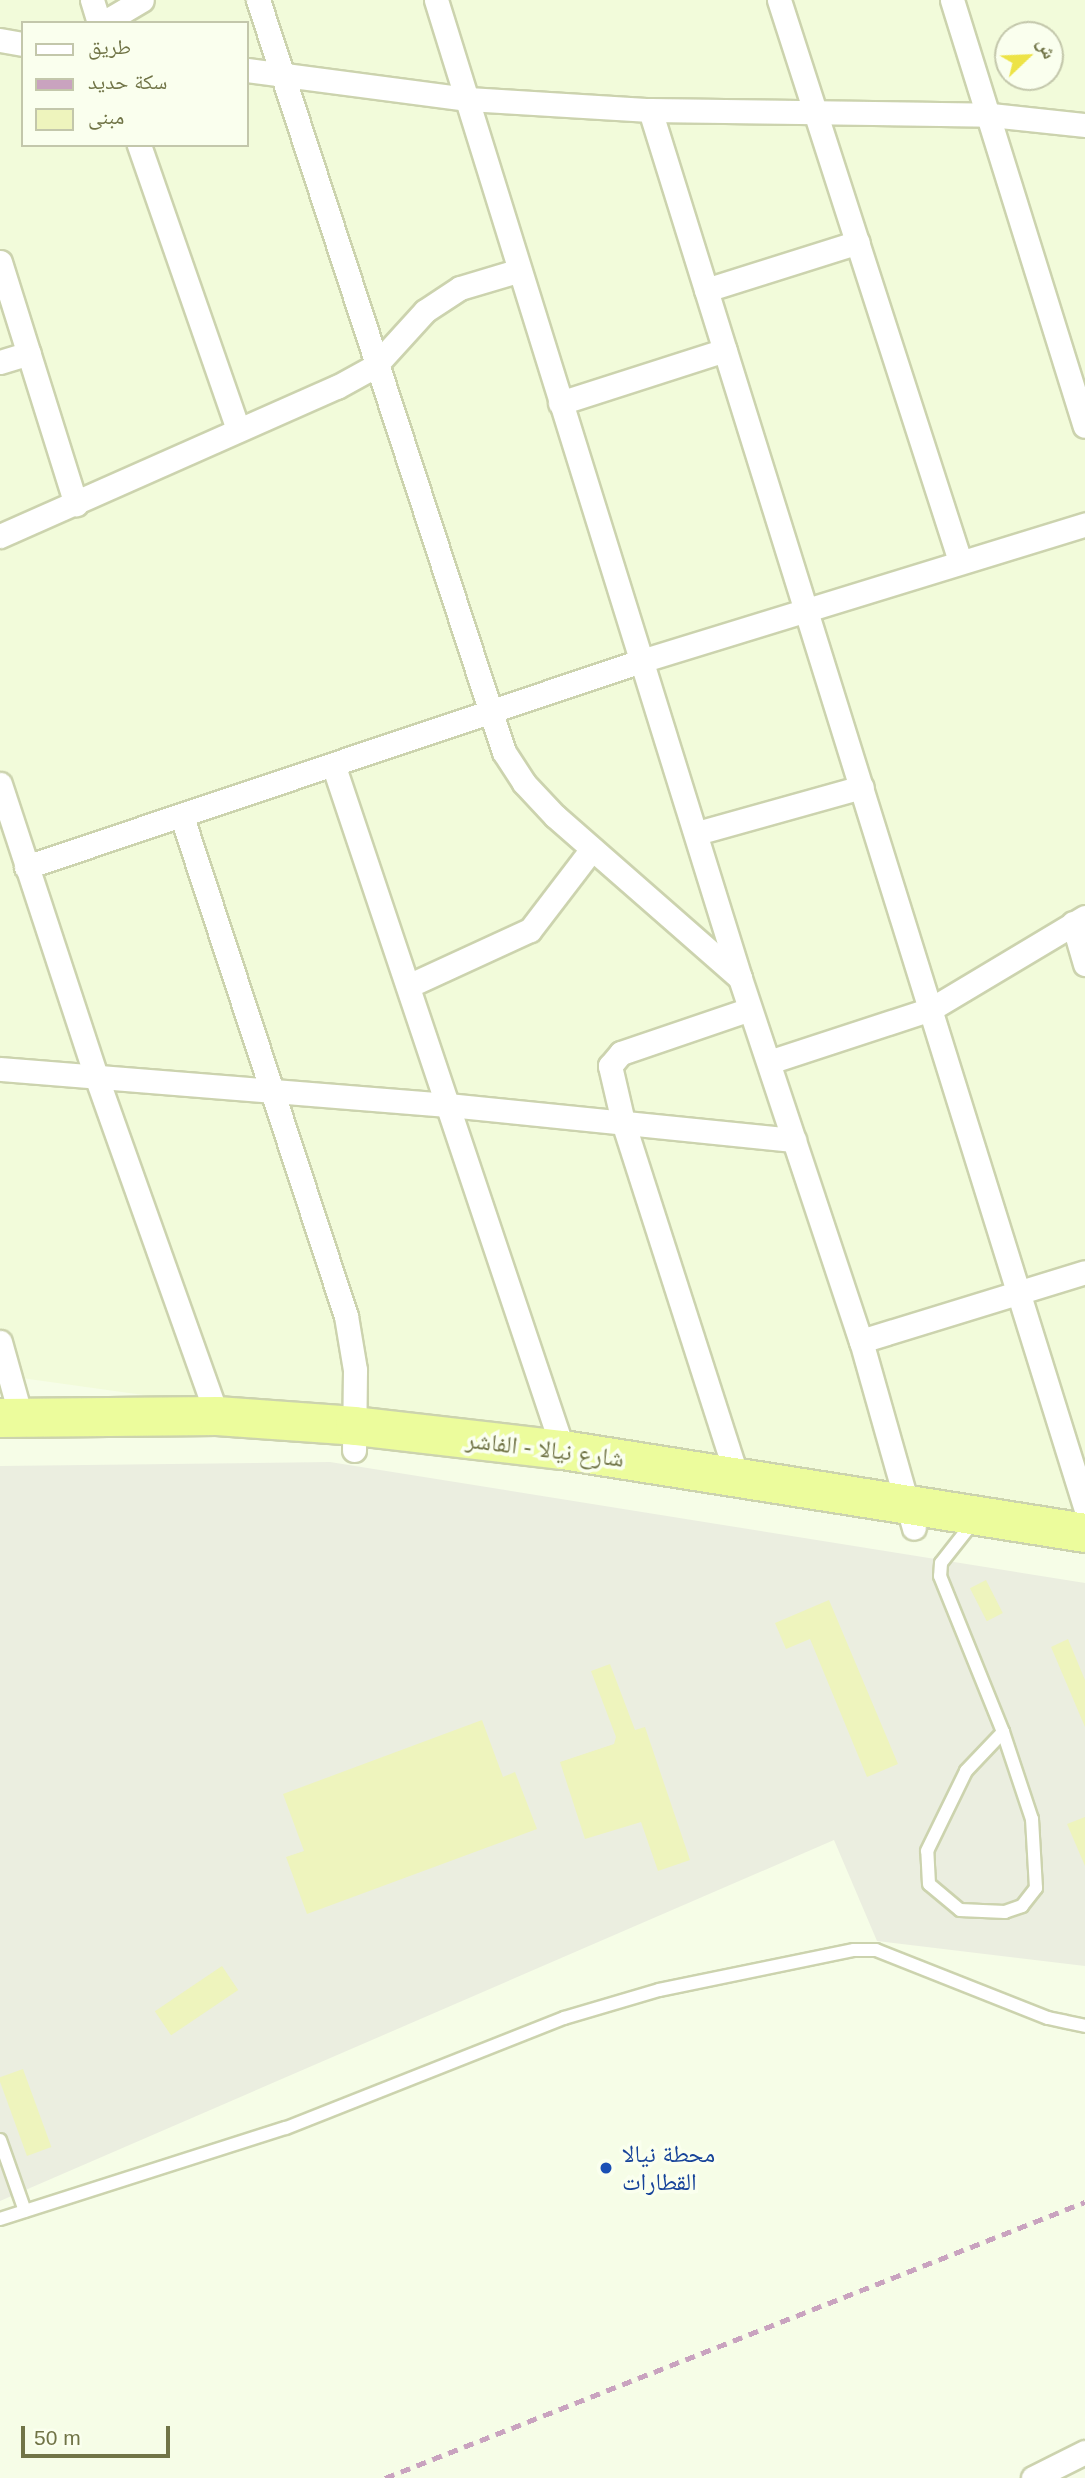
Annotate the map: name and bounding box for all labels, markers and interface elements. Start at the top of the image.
legend [21,21,248,147]
north arrow [994,21,1064,91]
text: طريق [88,35,131,58]
text: ش [1033,35,1061,62]
text: سكة حديد [88,70,167,93]
text: مبنى [88,105,124,128]
street label: شارع نيالا - الفاشر [464,1425,626,1473]
place label: محطة نيالا القطارات [622,2140,715,2196]
marker: محطة نيالا القطارات [596,2158,616,2178]
scale bar [24,2412,173,2456]
text: 50 m [34,2426,81,2449]

